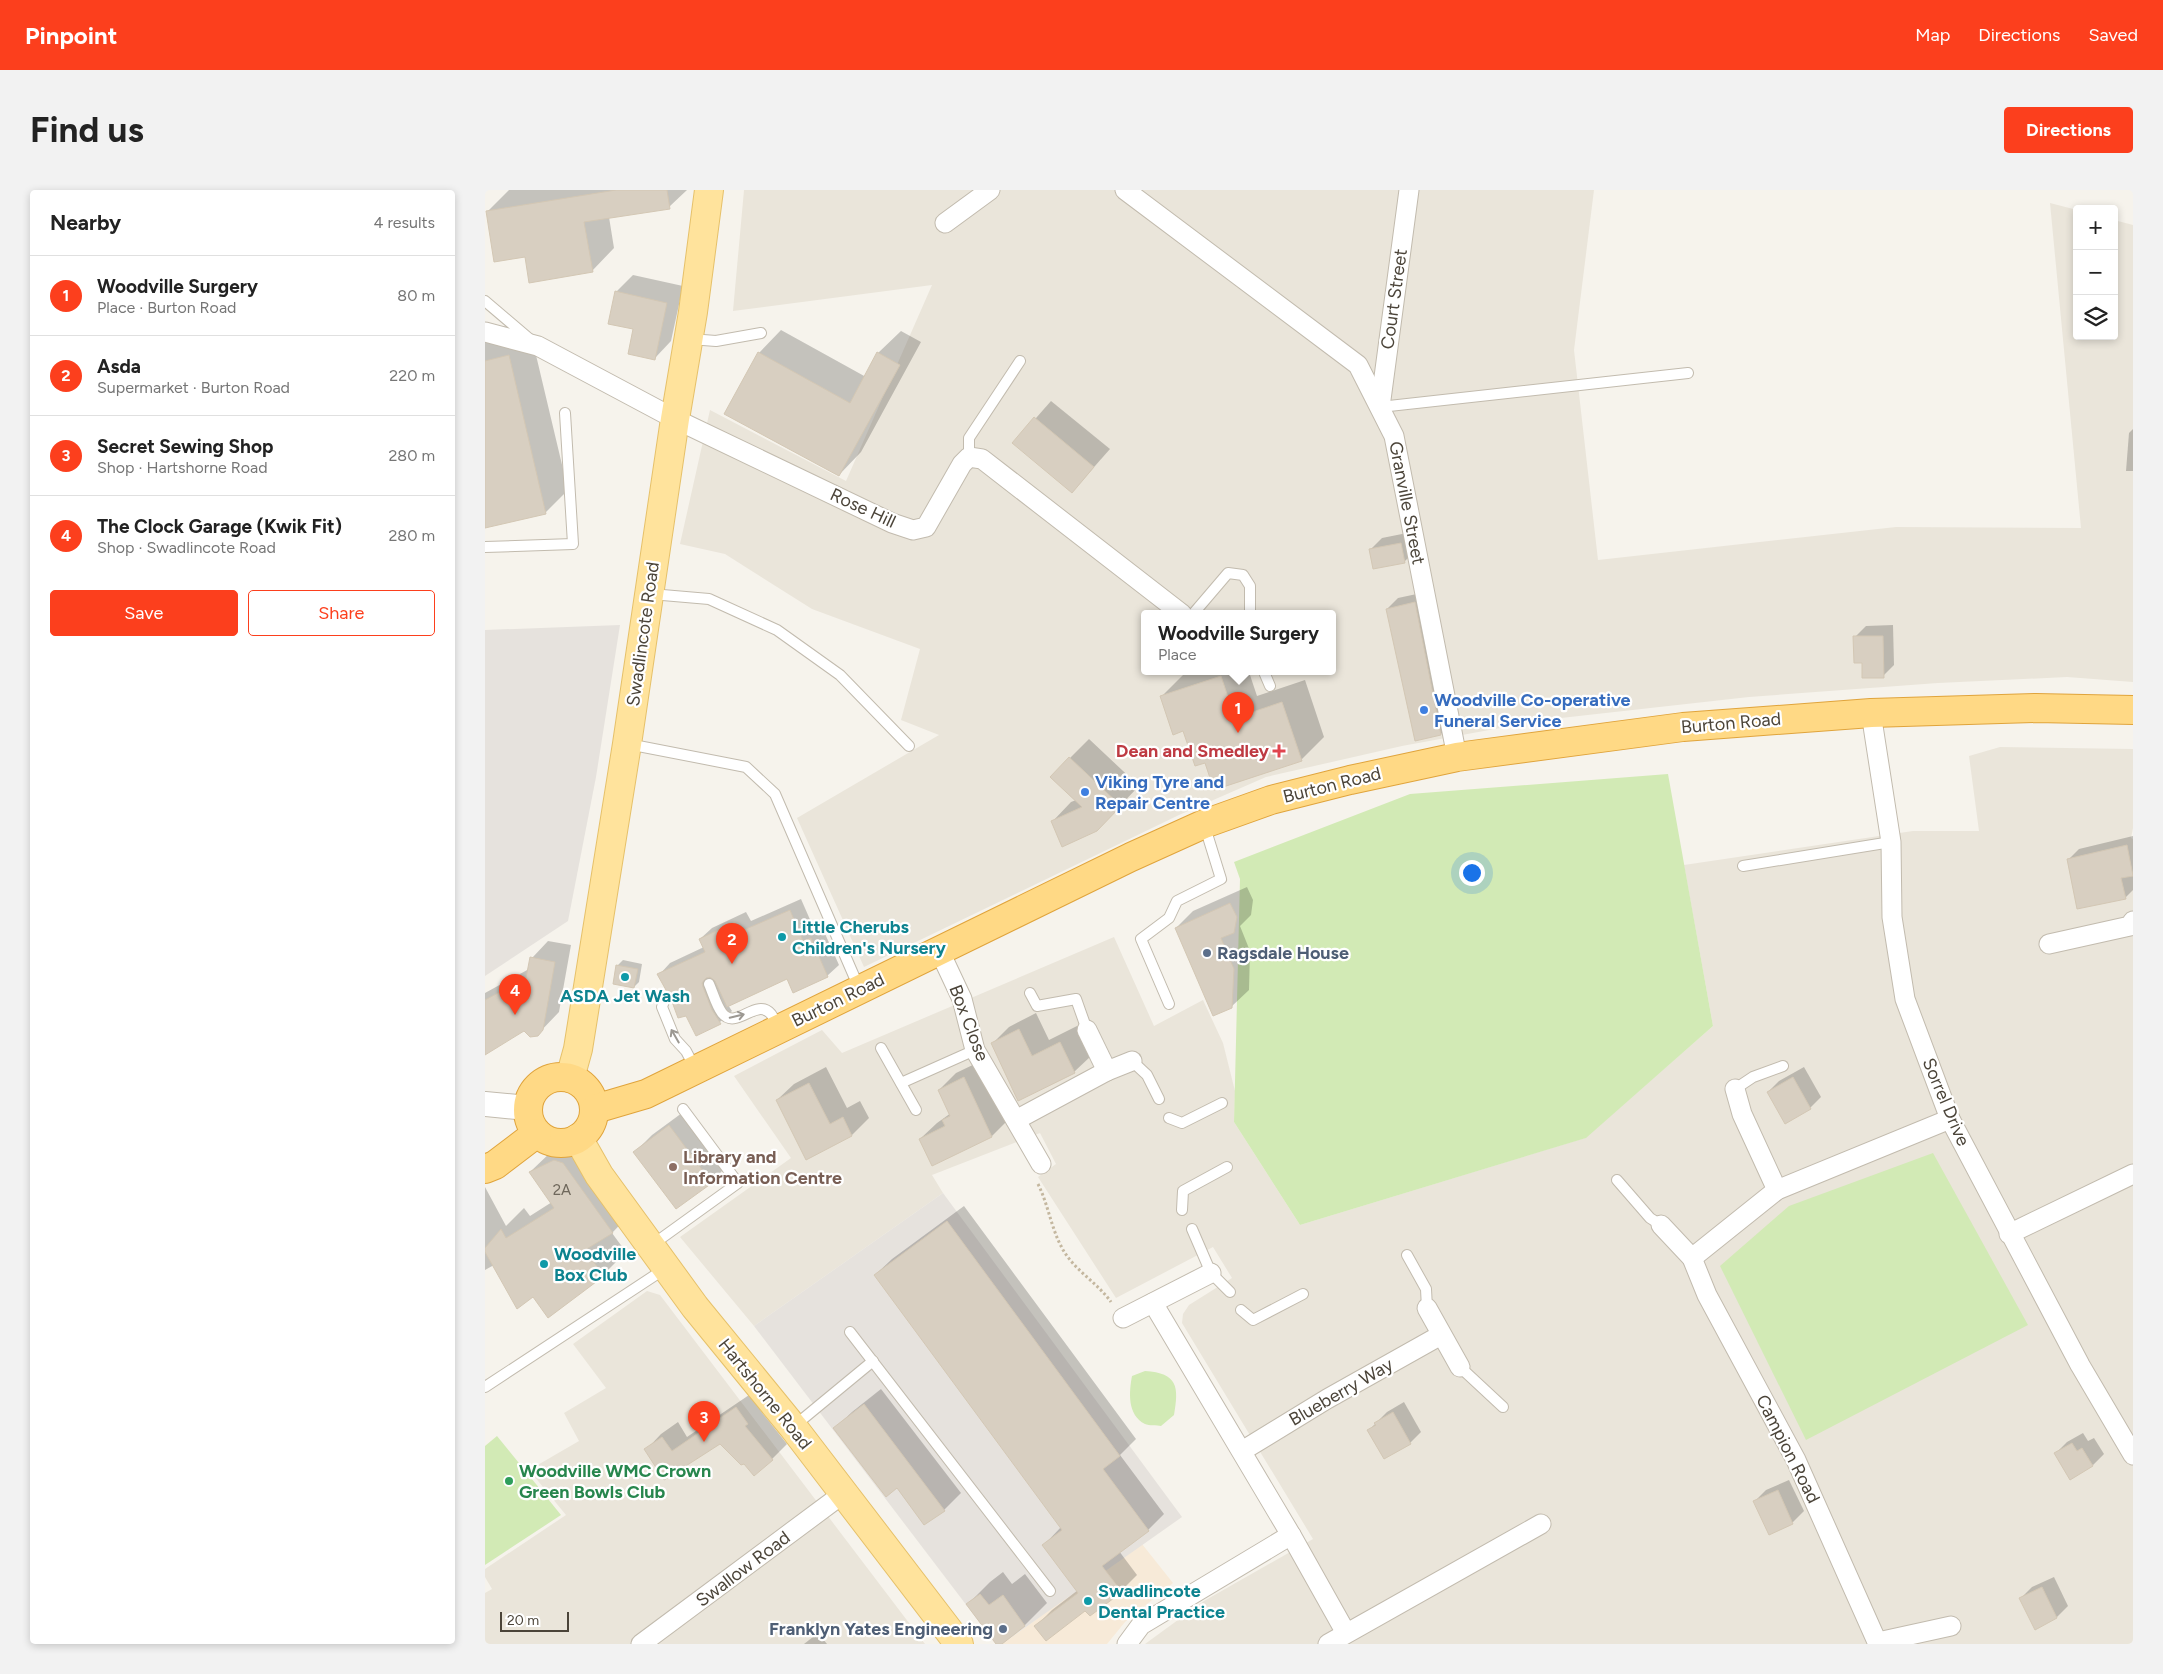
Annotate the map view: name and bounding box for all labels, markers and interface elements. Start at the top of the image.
text: Pinpoint [25,21,117,50]
text: Map [1915,24,1950,46]
text: Directions [1978,24,2060,46]
text: Saved [2088,24,2138,46]
button: Directions [2004,107,2133,153]
text: Find us [30,109,144,151]
map controls [2073,205,2118,340]
button: + [2073,205,2118,250]
text: Nearby [50,210,121,235]
text: 4 results [374,213,435,232]
street label: Court Street [1376,247,1412,351]
button: − [2073,250,2118,295]
text: Woodville Surgery [97,275,258,298]
text: 1 [63,286,69,305]
text: 80 m [397,286,435,305]
button: layers [2073,295,2118,340]
text: Place · Burton Road [97,298,236,317]
text: Asda [97,355,141,378]
text: 2 [61,366,71,385]
text: 220 m [389,366,435,385]
text: Supermarket · Burton Road [97,378,290,397]
text: Secret Sewing Shop [97,435,273,458]
street label: Granville Street [1384,440,1430,567]
text: 3 [62,446,70,465]
text: 280 m [388,446,435,465]
text: Shop · Hartshorne Road [97,458,268,477]
street label: Rose Hill [827,483,899,533]
text: The Clock Garage (Kwik Fit) [97,515,342,538]
text: 4 [61,526,71,545]
text: 280 m [388,526,435,545]
text: Shop · Swadlincote Road [97,538,276,557]
street label: Swadlincote Road [622,560,664,708]
button: Save [50,590,238,636]
button: Share [248,590,435,636]
popup [1141,610,1336,675]
text: Woodville Surgery [1158,622,1319,645]
text: Place [1158,645,1196,664]
place label: Woodville Co-operative Funeral Service [1434,689,1631,732]
pin: 1 [1222,692,1254,733]
marker: Woodville Co-operative Funeral Service [1418,704,1430,716]
street label: Burton Road [1680,708,1782,738]
place label: Dean and Smedley [1116,740,1270,762]
marker: Dean and Smedley [1273,745,1285,757]
street label: Burton Road [1281,762,1383,808]
place label: Viking Tyre and Repair Centre [1095,771,1224,814]
marker: Viking Tyre and Repair Centre [1079,786,1091,798]
your location [1459,860,1485,886]
place label: Little Cherubs Children's Nursery [792,916,946,959]
pin: 2 [716,923,748,964]
marker: Little Cherubs Children's Nursery [776,931,788,943]
place label: Ragsdale House [1217,942,1349,964]
marker: Ragsdale House [1201,947,1213,959]
street label: Burton Road [788,968,888,1032]
marker: ASDA Jet Wash [619,971,631,983]
pin: 4 [499,974,531,1015]
street label: Box Close [944,982,994,1064]
place label: ASDA Jet Wash [560,985,690,1007]
one-way arrow [729,1011,745,1020]
one-way arrow [670,1030,680,1044]
street label: Sorrel Drive [1918,1055,1974,1149]
place label: Library and Information Centre [683,1146,842,1189]
marker: Library and Information Centre [667,1161,679,1173]
house number: 2A [553,1181,571,1199]
place label: Woodville Box Club [554,1243,636,1286]
marker: Woodville Box Club [538,1258,550,1270]
street label: Hartshorne Road [714,1334,816,1454]
street label: Blueberry Way [1285,1353,1397,1431]
street label: Campion Road [1751,1391,1825,1507]
pin: 3 [688,1401,720,1442]
place label: Woodville WMC Crown Green Bowls Club [519,1460,711,1503]
marker: Woodville WMC Crown Green Bowls Club [503,1475,515,1487]
street label: Swallow Road [692,1526,794,1612]
place label: Swadlincote Dental Practice [1098,1580,1225,1623]
marker: Swadlincote Dental Practice [1082,1595,1094,1607]
scale bar [500,1609,569,1632]
text: 20 m [507,1612,539,1629]
place label: Franklyn Yates Engineering [769,1618,993,1640]
marker: Franklyn Yates Engineering [997,1623,1009,1635]

